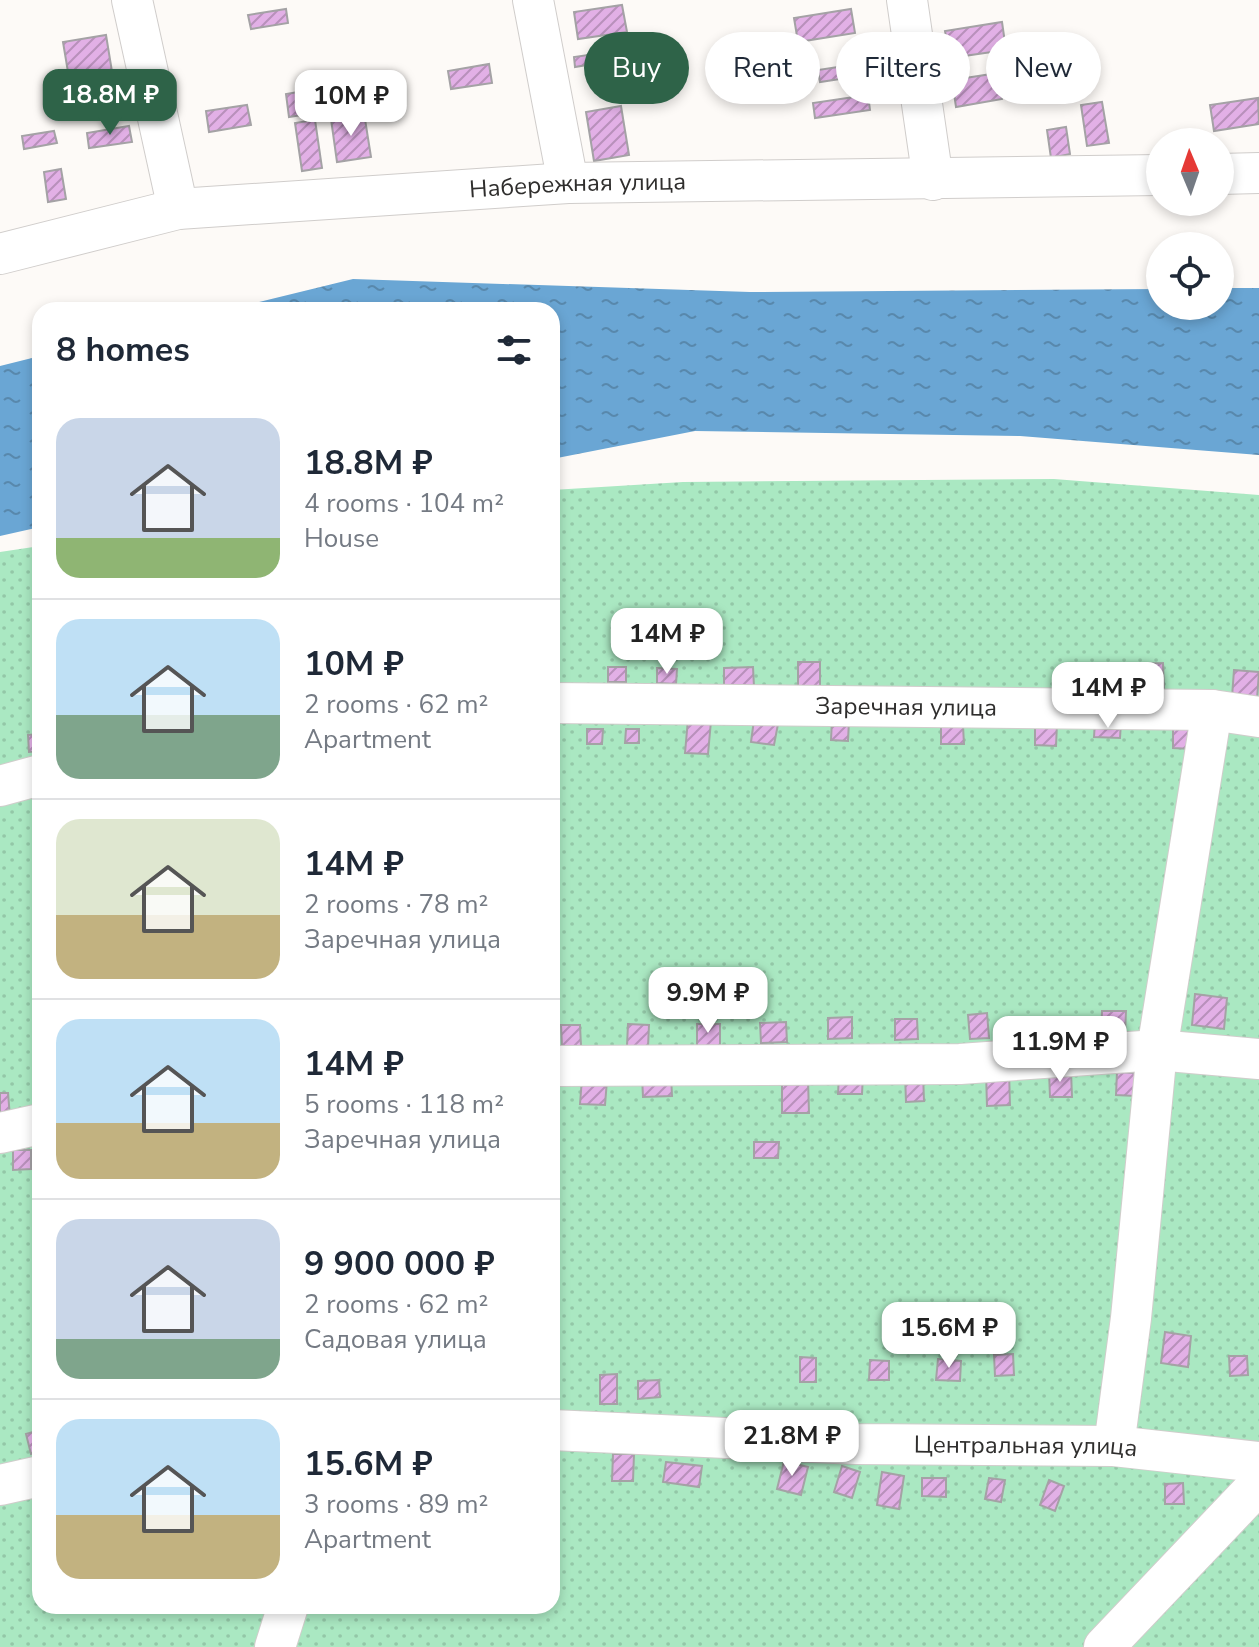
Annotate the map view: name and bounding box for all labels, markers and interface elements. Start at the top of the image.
chip: Buy [584,32,689,104]
chip: Rent [705,32,820,104]
chip: Filters [836,32,970,104]
chip: New [986,32,1101,104]
pin: 18.8M ₽ [36,69,184,137]
pin: 10M ₽ [295,70,407,138]
text: 18.8M ₽ [61,77,159,112]
text: 10M ₽ [313,78,389,113]
north arrow [1146,128,1234,216]
map controls [1146,128,1234,320]
street label: Набережная улица [468,165,686,206]
button: locate [1146,232,1234,320]
text: 8 homes [56,327,190,373]
icon: filters [492,328,536,372]
text: 18.8M ₽ [304,440,433,486]
icon: home [120,450,216,546]
text: 4 rooms · 104 m² [304,486,504,521]
text: House [304,521,379,556]
pin: 14M ₽ [611,608,723,676]
text: 14M ₽ [629,616,705,651]
text: 10M ₽ [304,641,404,687]
icon: home [120,651,216,747]
pin: 14M ₽ [1052,662,1164,730]
text: 14M ₽ [1070,670,1146,705]
text: 2 rooms · 62 m² [304,687,488,722]
street label: Заречная улица [815,690,997,724]
text: Apartment [304,722,431,757]
text: 14M ₽ [304,841,404,887]
icon: home [120,851,216,947]
text: 2 rooms · 78 m² [304,887,488,922]
text: Заречная улица [304,922,501,957]
pin: 9.9M ₽ [643,967,773,1035]
text: 9.9M ₽ [667,975,749,1010]
pin: 11.9M ₽ [986,1016,1134,1084]
text: 11.9M ₽ [1011,1024,1109,1059]
text: 14M ₽ [304,1041,404,1087]
icon: home [120,1051,216,1147]
text: 5 rooms · 118 m² [304,1087,504,1122]
text: Заречная улица [304,1122,501,1157]
text: 9 900 000 ₽ [304,1241,495,1287]
icon: home [120,1251,216,1347]
text: 2 rooms · 62 m² [304,1287,488,1322]
pin: 15.6M ₽ [875,1302,1023,1370]
text: 15.6M ₽ [900,1310,998,1345]
text: Садовая улица [304,1322,487,1357]
pin: 21.8M ₽ [718,1410,866,1478]
text: 21.8M ₽ [743,1418,841,1453]
street label: Центральная улица [914,1428,1139,1464]
text: 15.6M ₽ [304,1441,433,1487]
icon: home [120,1451,216,1547]
text: 3 rooms · 89 m² [304,1487,488,1522]
text: Apartment [304,1522,431,1557]

